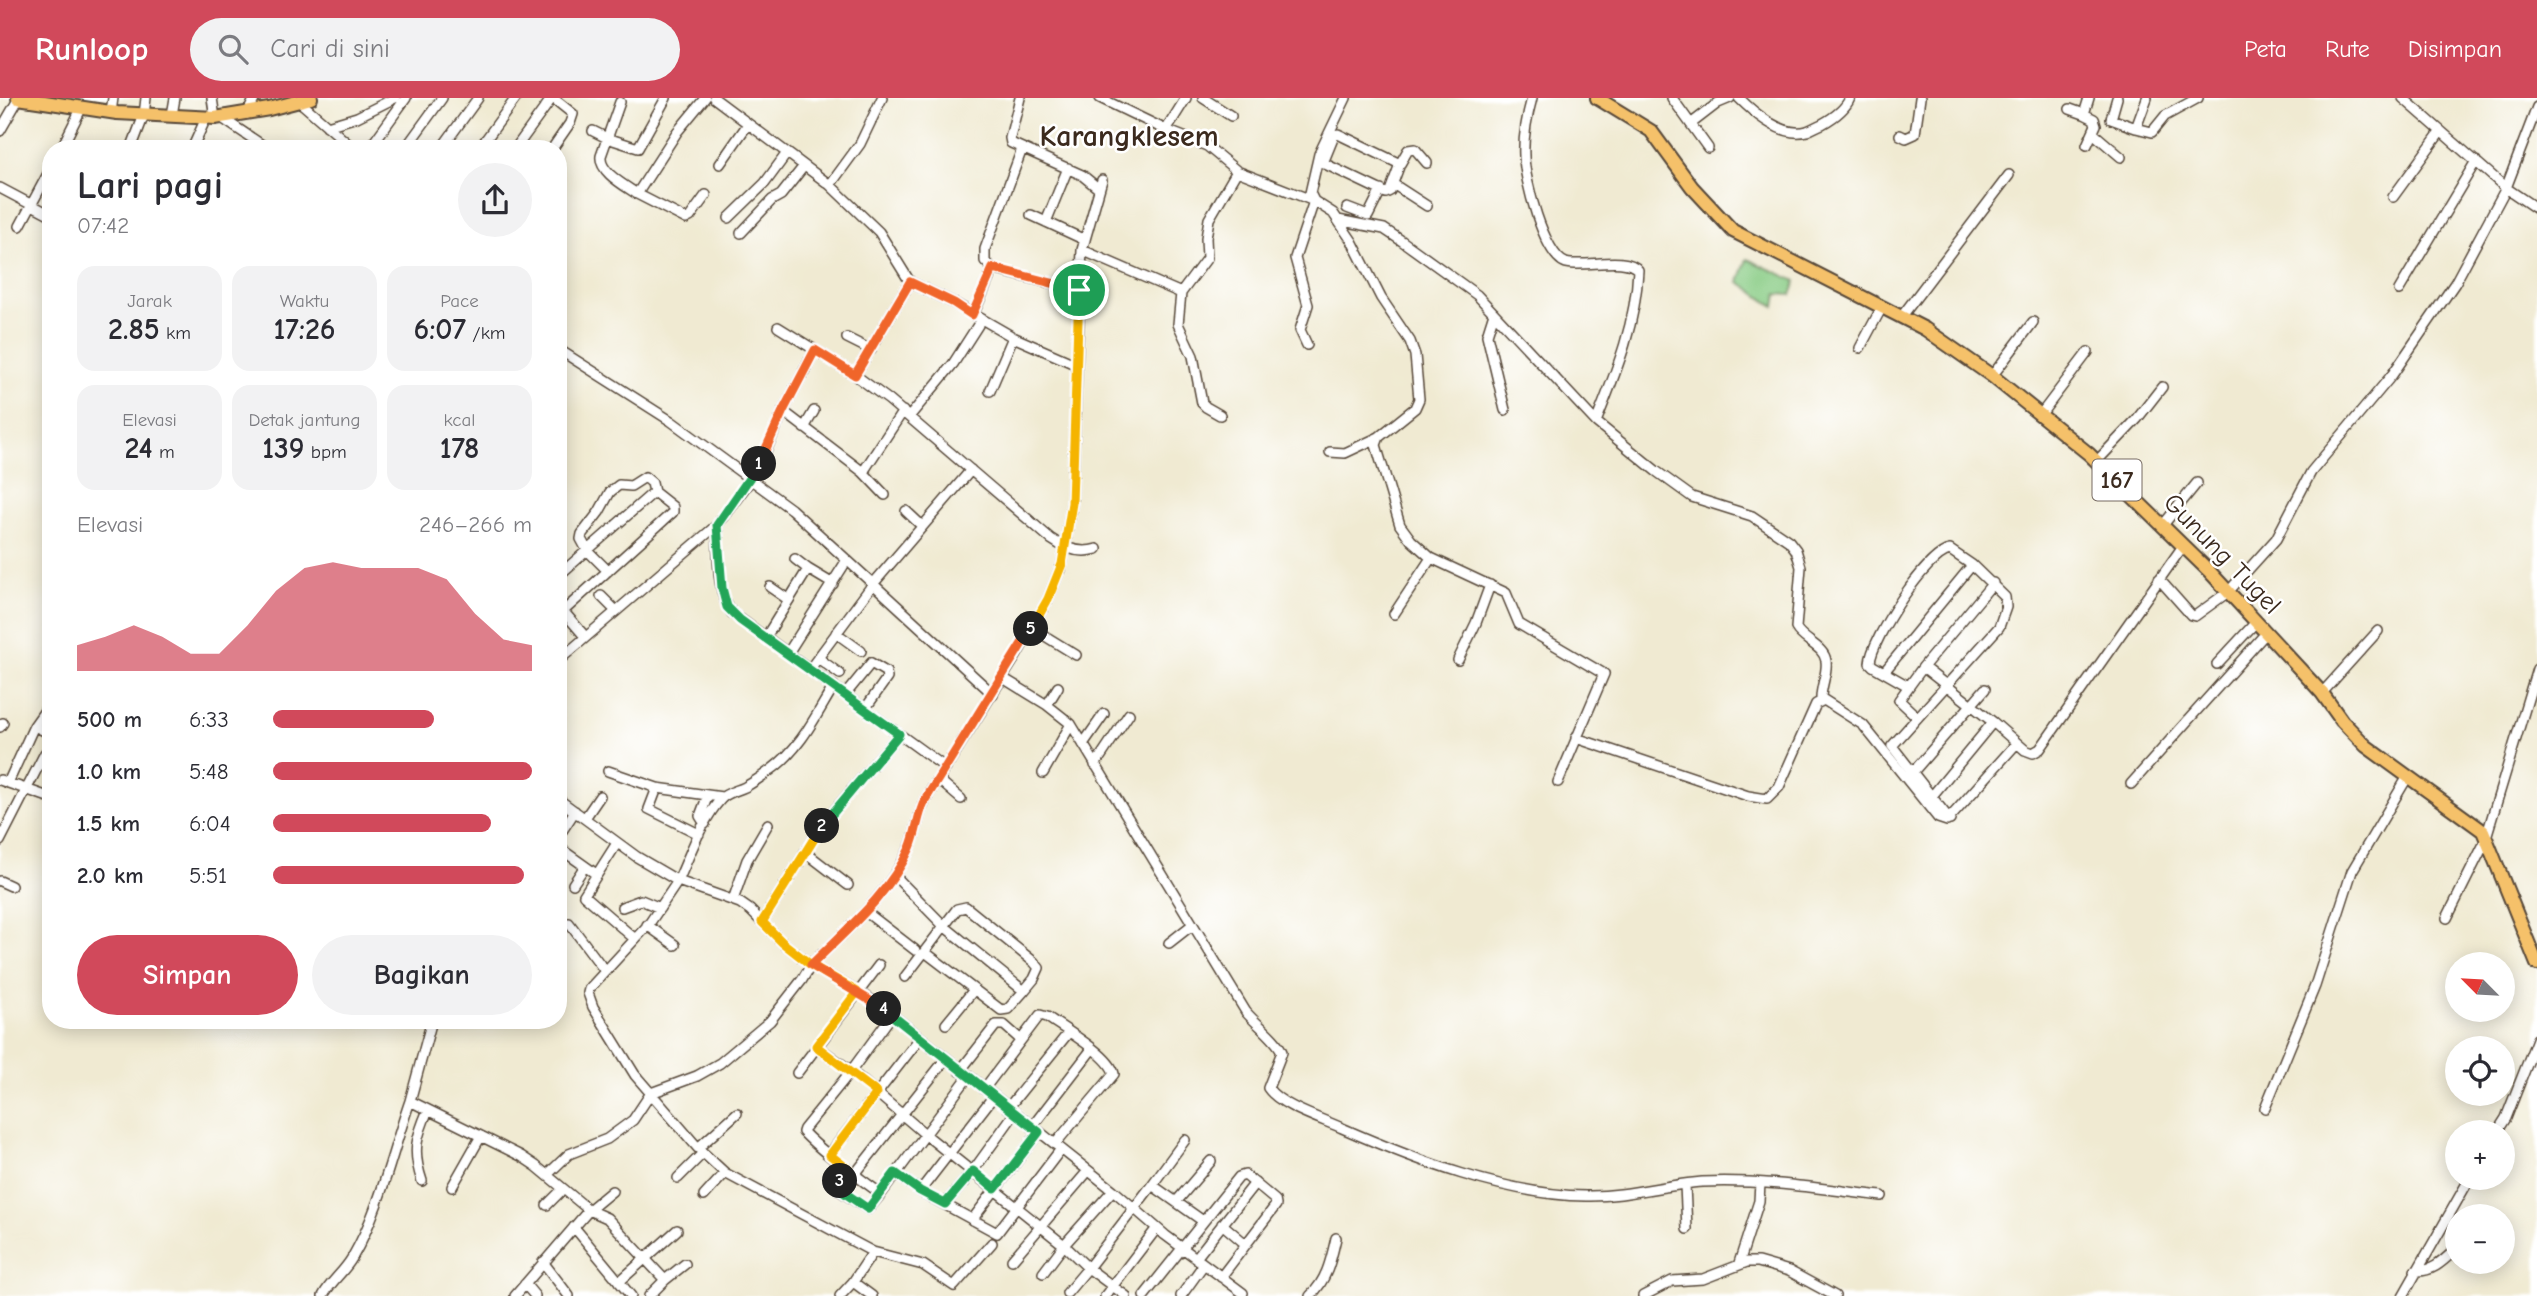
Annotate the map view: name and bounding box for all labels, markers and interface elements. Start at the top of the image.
search box [190,18,680,81]
text: Runloop [35,30,148,68]
icon: search [214,30,252,68]
text: Cari di sini [270,34,390,64]
text: Peta [2244,35,2287,63]
text: Rute [2325,35,2370,63]
text: Disimpan [2408,35,2502,63]
district label: Karangklesem [1039,119,1219,154]
button: share [458,163,532,237]
text: Lari pagi [77,164,223,208]
text: 07:42 [77,212,129,239]
pin [1049,260,1109,320]
icon: arrive [1060,271,1098,309]
text: Jarak [127,290,172,312]
text: Waktu [280,290,329,312]
text: Pace [440,290,479,312]
text: 2.85 [108,312,160,347]
text: 17:26 [273,312,336,347]
text: 6:07 [413,312,466,347]
text: km [160,322,191,344]
text: /km [466,322,506,344]
text: Elevasi [122,409,177,431]
text: Detak jantung [248,409,361,431]
text: kcal [444,409,475,431]
text: 24 [124,431,153,466]
text: 139 [262,431,304,466]
text: 178 [440,431,479,466]
text: m [153,441,175,463]
text: bpm [304,441,347,463]
pin: 1 [742,446,776,482]
text: 1 [755,452,762,474]
road number: 167 [2092,460,2142,500]
street label: Gunung Tugel [2157,488,2287,620]
text: Elevasi [77,511,143,538]
text: 246–266 m [419,511,532,538]
pin: 5 [1014,612,1048,646]
text: 5 [1025,617,1036,639]
text: 500 m [77,706,142,733]
text: 6:33 [189,706,229,733]
text: 1.0 km [77,758,141,785]
text: 5:48 [189,758,229,785]
pin: 2 [804,808,840,844]
text: 1.5 km [77,810,140,837]
text: 6:04 [189,810,231,837]
text: 2 [817,814,826,836]
text: 2.0 km [77,862,143,889]
text: 5:51 [189,862,227,889]
button: Simpan [77,935,298,1015]
button: Bagikan [312,935,532,1015]
north arrow [2445,952,2515,1022]
map controls [2445,952,2515,1274]
pin: 4 [866,992,902,1026]
text: 4 [879,997,888,1019]
button: locate [2445,1036,2515,1106]
button: + [2445,1120,2515,1190]
pin: 3 [822,1164,858,1198]
text: 3 [835,1169,844,1191]
button: − [2445,1204,2515,1274]

